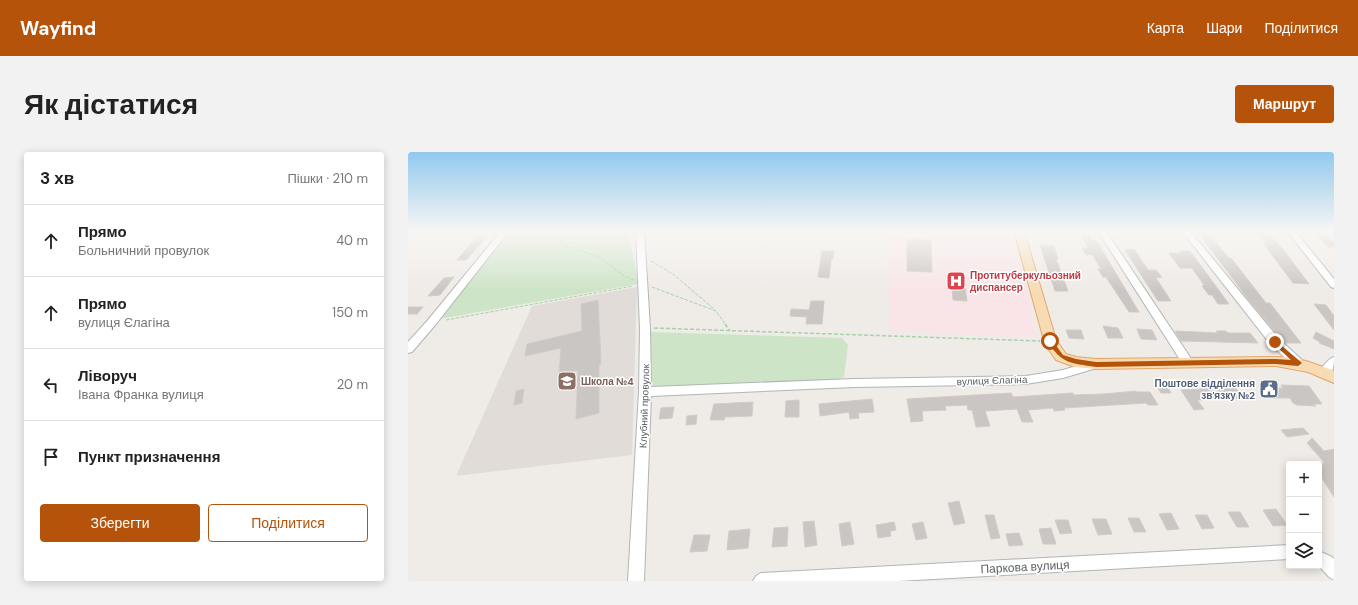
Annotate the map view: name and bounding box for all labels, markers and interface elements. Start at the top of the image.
text: Wayfind [20,16,96,41]
text: Карта [1147,19,1184,37]
text: Шари [1206,19,1242,37]
text: Поділитися [1264,19,1338,37]
button: Маршрут [1235,85,1334,123]
text: Як дістатися [24,86,198,123]
text: 3 хв [40,167,74,189]
text: Пішки · 210 m [287,170,368,187]
text: Прямо [78,222,127,242]
icon: ahead [40,230,62,252]
text: 40 m [336,232,368,249]
text: Больничний провулок [78,242,209,259]
place label: Протитуберкульозний диспансер [970,269,1081,294]
hospital icon: Протитуберкульозний диспансер [945,270,967,292]
text: Прямо [78,294,127,314]
icon: ahead [40,302,62,324]
text: 150 m [332,304,368,321]
text: вулиця Єлагіна [78,314,170,331]
route start [1041,332,1059,350]
route end [1266,333,1284,351]
street label: Клубний провулок [637,363,652,448]
text: Ліворуч [78,366,137,386]
school or university icon: Школа №4 [556,370,578,392]
street label: вулиця Єлагіна [956,373,1028,388]
icon: left [40,374,62,396]
place label: Школа №4 [581,375,634,388]
text: 20 m [337,376,368,393]
place label: Поштове відділення зв'язку №2 [1154,377,1255,402]
public building icon: Поштове відділення зв'язку №2 [1258,378,1280,400]
text: Івана Франка вулиця [78,386,204,403]
icon: arrive [40,446,62,468]
text: Пункт призначення [78,447,220,467]
map controls [1286,461,1322,569]
button: + [1286,461,1322,497]
button: − [1286,497,1322,533]
button: Зберегти [40,504,200,542]
button: Поділитися [208,504,368,542]
button: layers [1286,533,1322,569]
street label: Паркова вулиця [980,557,1070,577]

